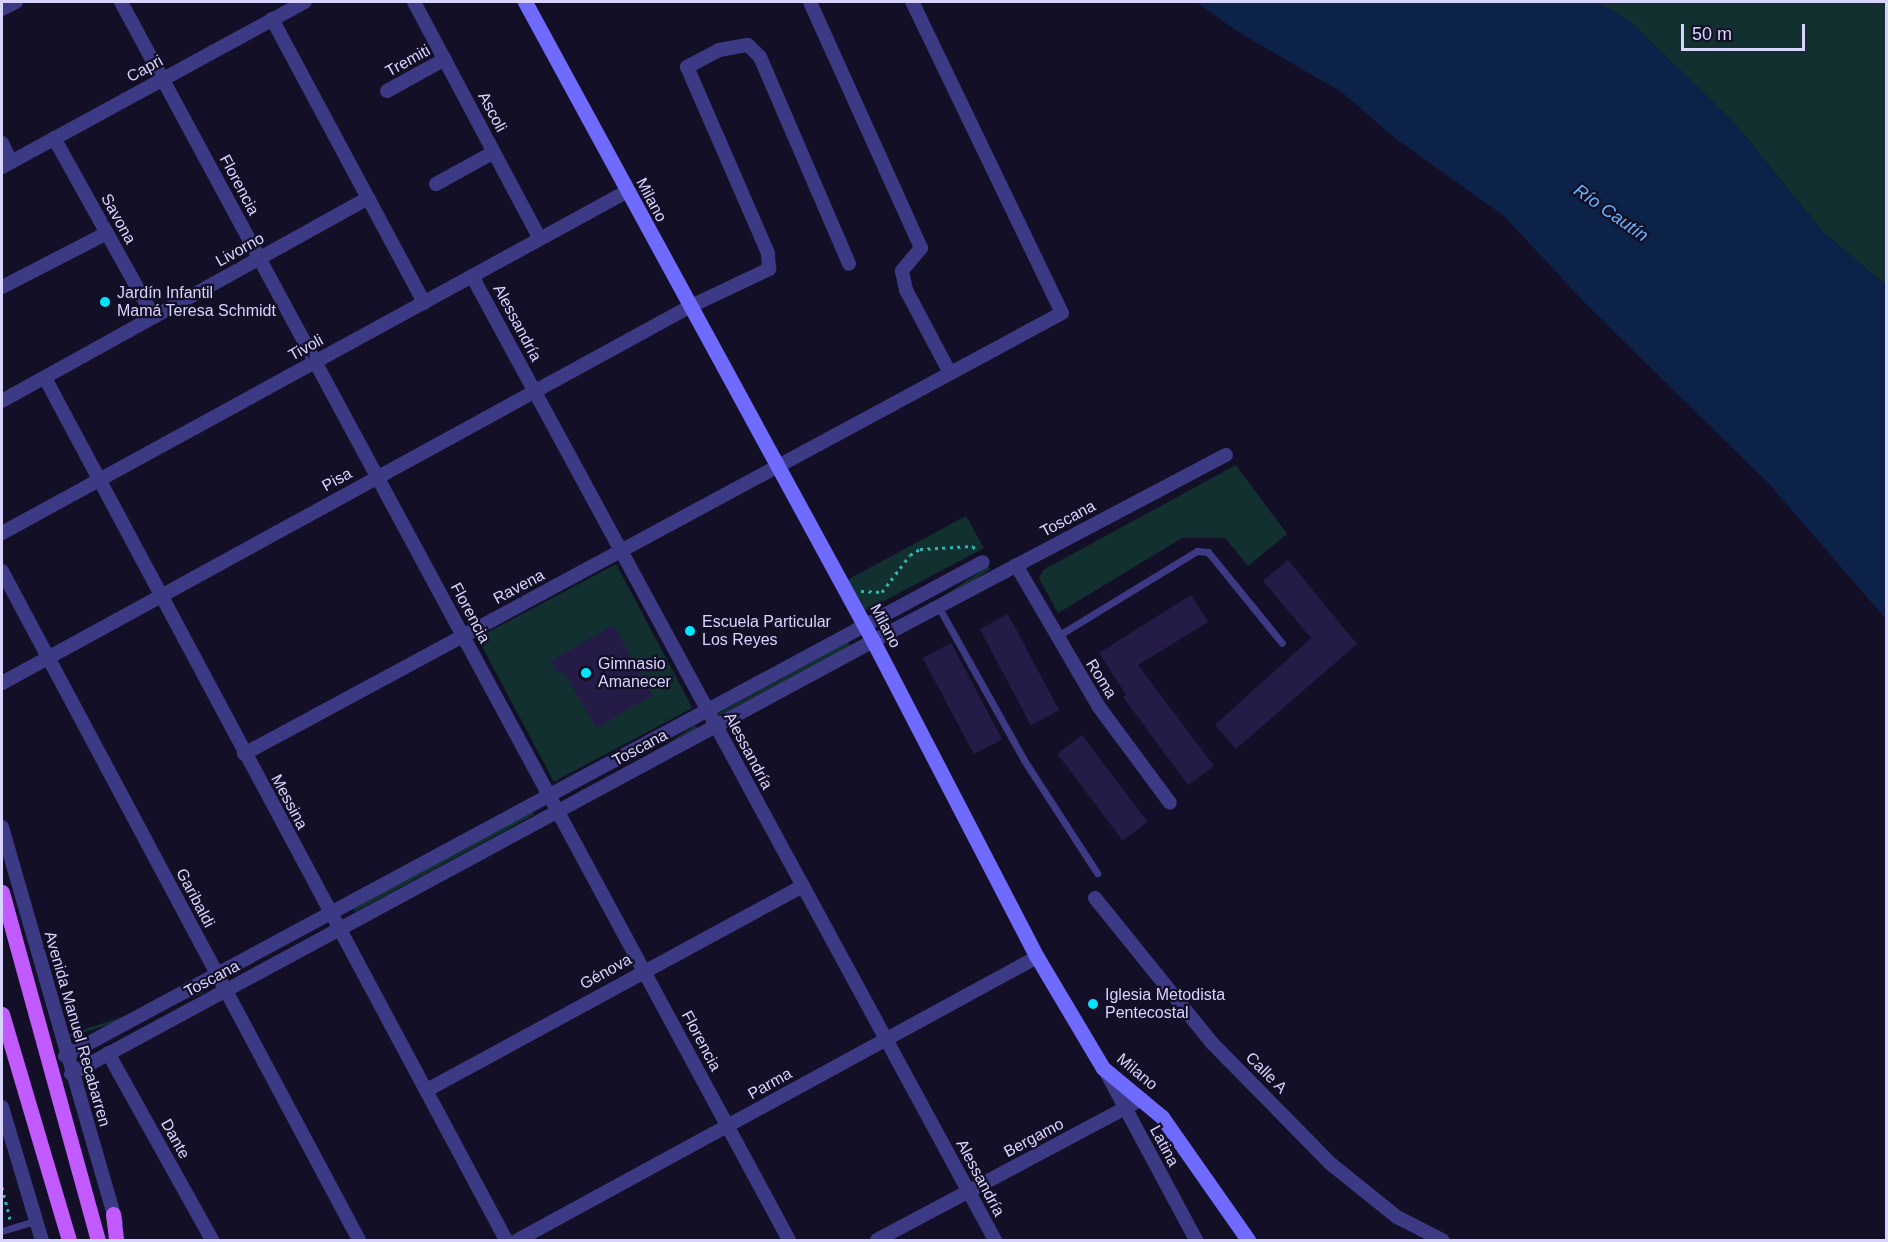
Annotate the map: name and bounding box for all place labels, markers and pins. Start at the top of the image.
place label: Jardín Infantil Mamá Teresa Schmidt [117,283,276,321]
marker: Jardín Infantil Mamá Teresa Schmidt [98,295,112,309]
place label: Escuela Particular Los Reyes [702,612,831,650]
marker: Escuela Particular Los Reyes [683,624,697,638]
place label: Gimnasio Amanecer [598,654,671,692]
marker: Gimnasio Amanecer [579,666,593,680]
place label: Iglesia Metodista Pentecostal [1105,985,1225,1023]
marker: Iglesia Metodista Pentecostal [1086,997,1100,1011]

